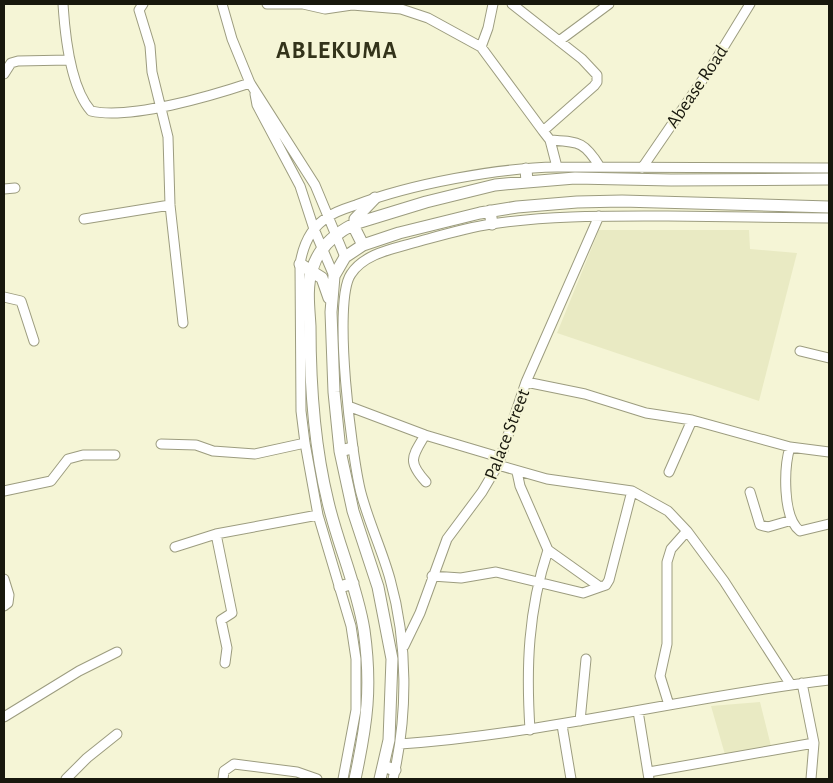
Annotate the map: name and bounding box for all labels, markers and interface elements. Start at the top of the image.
district label: ABLEKUMA [276,39,398,63]
street label: Abease Road [663,42,732,132]
street label: Palace Street [481,387,533,483]

